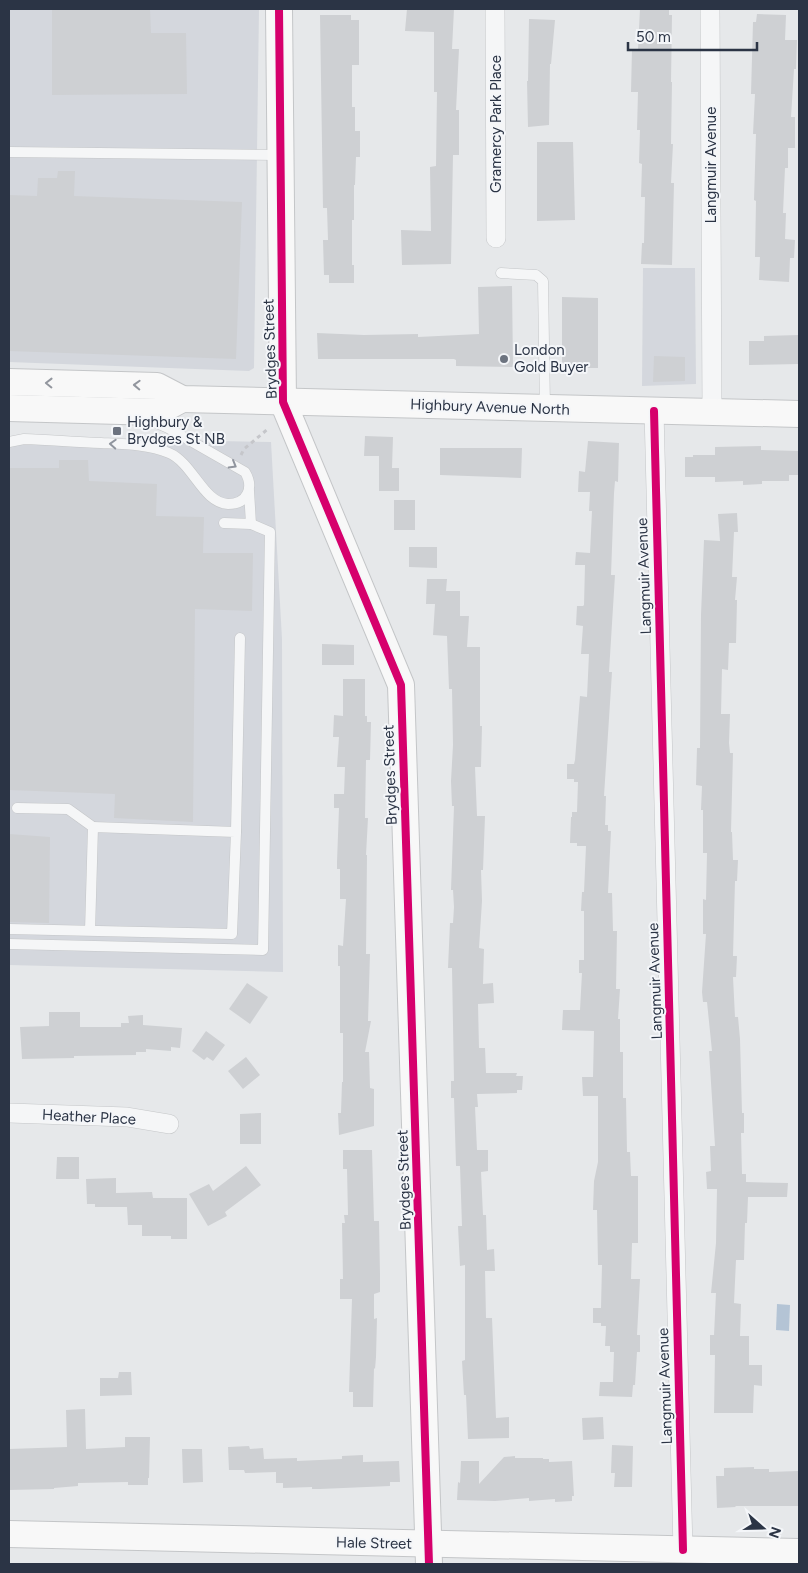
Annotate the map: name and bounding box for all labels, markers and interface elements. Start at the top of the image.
scale bar [628,20,757,52]
text: 50 m [636,28,671,46]
street label: Gramercy Park Place [487,55,505,193]
street label: Langmuir Avenue [702,107,720,223]
street label: Brydges Street [259,298,281,400]
place label: London Gold Buyer [514,341,588,376]
marker: London Gold Buyer [498,353,510,365]
one-way arrow [45,378,52,388]
one-way arrow [133,380,140,390]
street label: Highbury Avenue North [410,395,570,419]
place label: Highbury & Brydges St NB [127,413,225,448]
marker: Highbury & Brydges St NB [111,425,123,437]
one-way arrow [109,438,117,449]
one-way arrow [228,459,237,469]
street label: Langmuir Avenue [633,517,655,635]
street label: Brydges Street [379,724,401,826]
street label: Langmuir Avenue [644,922,666,1040]
street label: Heather Place [42,1106,136,1128]
street label: Brydges Street [393,1129,415,1231]
street label: Langmuir Avenue [654,1327,676,1445]
north arrow [738,1503,788,1553]
text: N [765,1524,785,1540]
street label: Hale Street [336,1533,413,1553]

